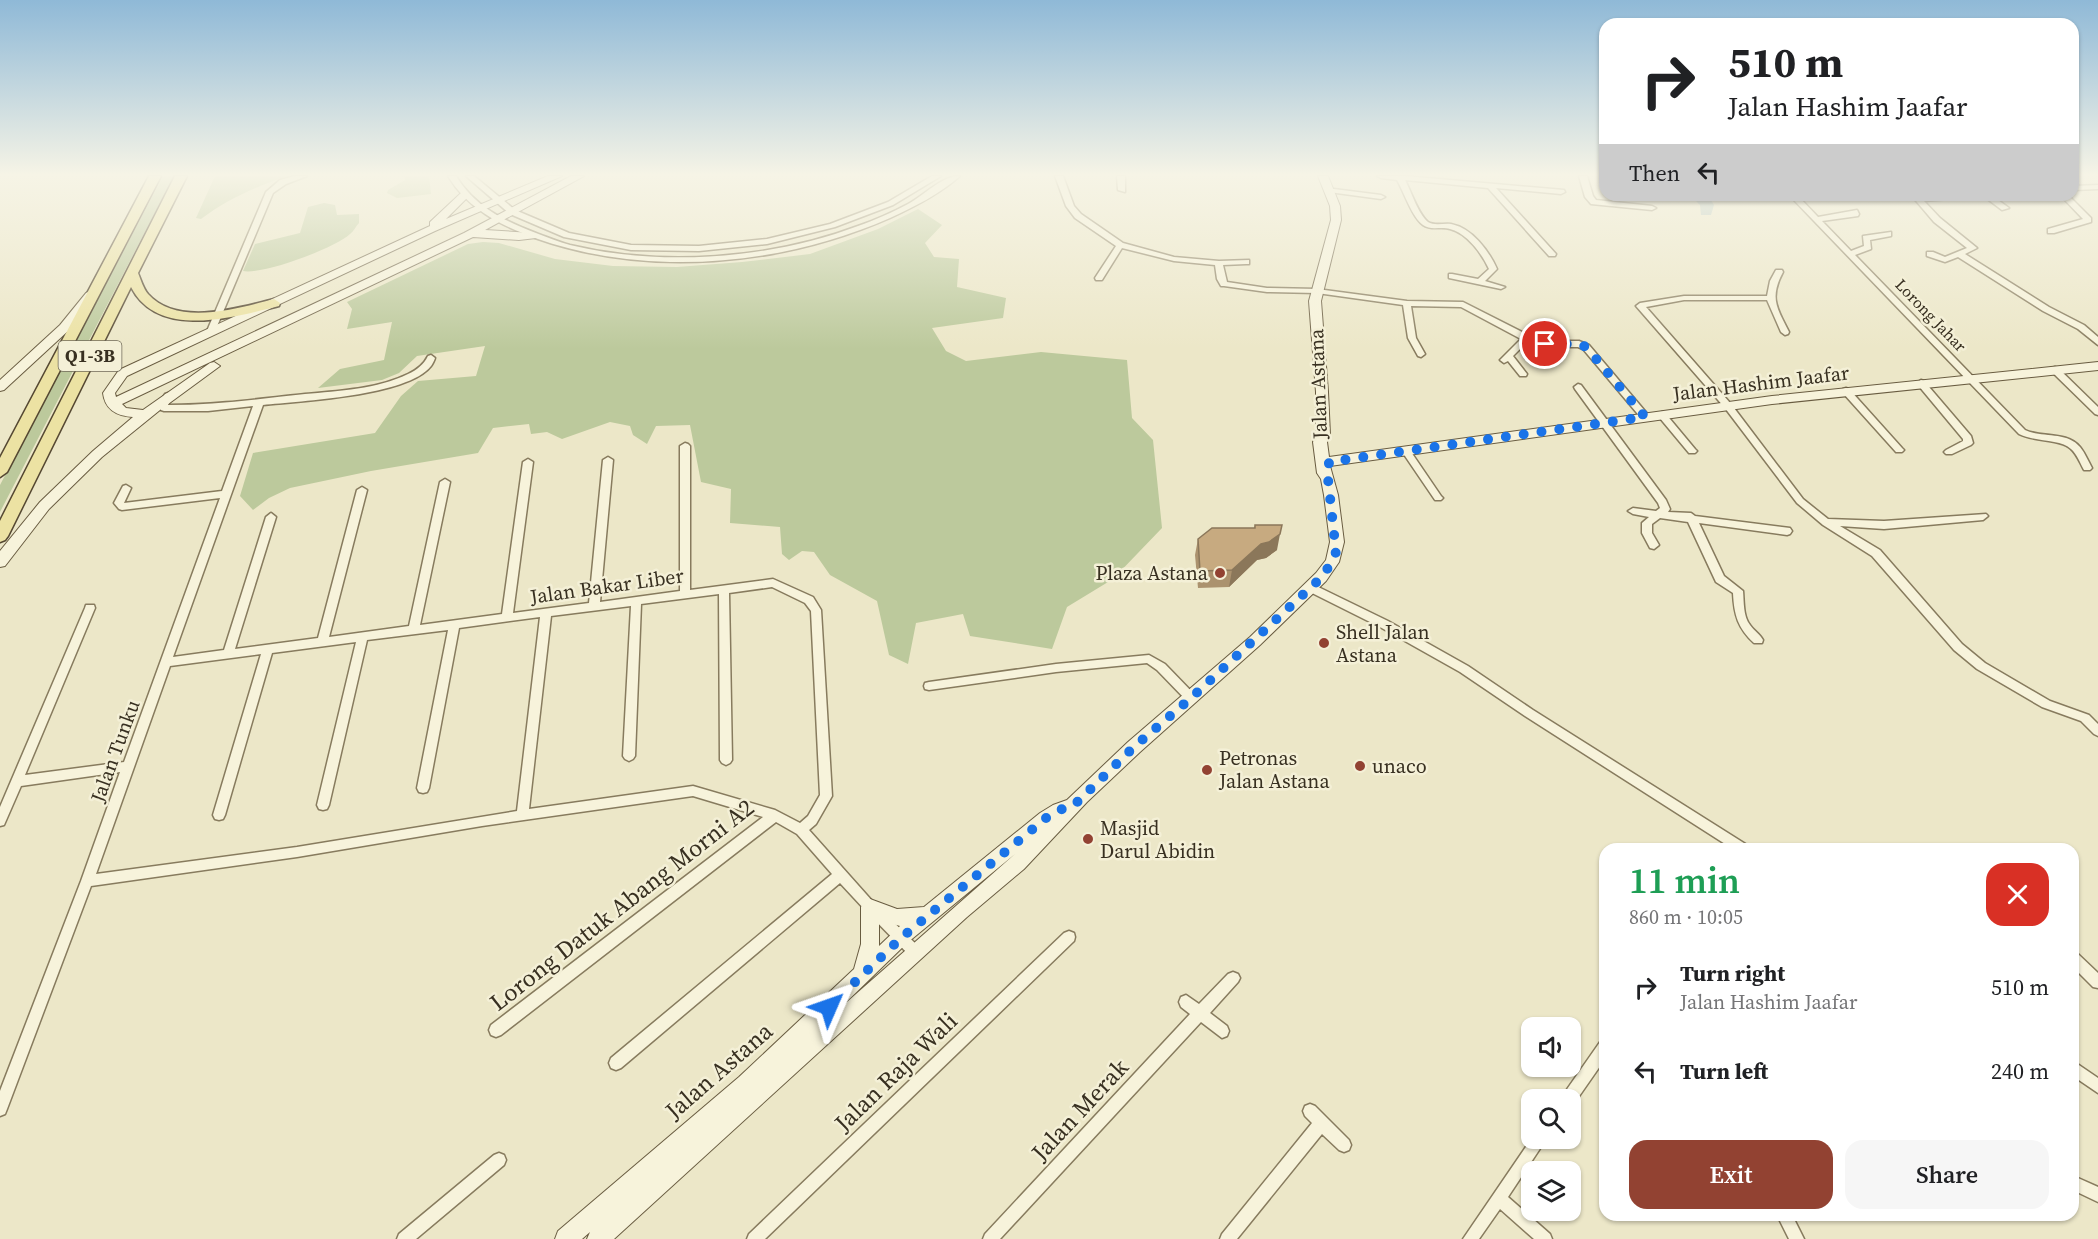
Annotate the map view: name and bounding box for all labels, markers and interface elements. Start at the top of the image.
text: 510 m [1728,33,1843,91]
icon: right [1629,42,1707,120]
text: Jalan Hashim Jaafar [1728,88,1967,125]
icon: left [1692,156,1725,189]
text: Then [1629,158,1680,188]
street label: Lorong Jahar [1891,274,1972,356]
pin [1519,318,1570,369]
street label: Jalan Astana [1302,327,1334,441]
icon: arrive [1528,327,1561,360]
road number: Q1-3B [58,341,122,371]
street label: Jalan Hashim Jaafar [1670,358,1851,408]
place label: Plaza Astana [1095,559,1209,587]
street label: Jalan Bakar Liber [527,561,686,611]
marker: Plaza Astana [1213,566,1227,580]
place label: Shell Jalan Astana [1336,618,1430,669]
marker: Shell Jalan Astana [1317,636,1331,650]
street label: Jalan Tunku [83,696,147,807]
place label: Petronas Jalan Astana [1218,744,1330,795]
place label: unaco [1372,752,1427,780]
marker: unaco [1353,759,1367,773]
marker: Petronas Jalan Astana [1200,763,1214,777]
street label: Lorong Datuk Abang Morni A2 [483,791,761,1018]
place label: Masjid Darul Abidin [1100,814,1215,865]
marker: Masjid Darul Abidin [1081,832,1095,846]
text: 11 min [1629,856,1740,905]
button: close [1986,863,2049,926]
text: 860 m · 10:05 [1629,903,1743,931]
text: Turn right [1680,958,1785,988]
icon: right [1629,971,1662,1004]
text: 510 m [1991,972,2049,1002]
position arrow [797,975,861,1039]
text: Jalan Hashim Jaafar [1680,988,1857,1016]
street label: Jalan Raja Wali [826,1004,964,1140]
street label: Jalan Astana [657,1014,780,1127]
map controls [1521,1017,1581,1221]
button: sound [1521,1017,1581,1077]
street label: Jalan Merak [1023,1051,1136,1169]
icon: left [1629,1055,1662,1088]
text: Turn left [1680,1056,1768,1086]
text: 240 m [1991,1056,2049,1086]
button: search [1521,1089,1581,1149]
button: Exit [1629,1140,1833,1209]
button: Share [1845,1140,2049,1209]
button: layers [1521,1161,1581,1221]

